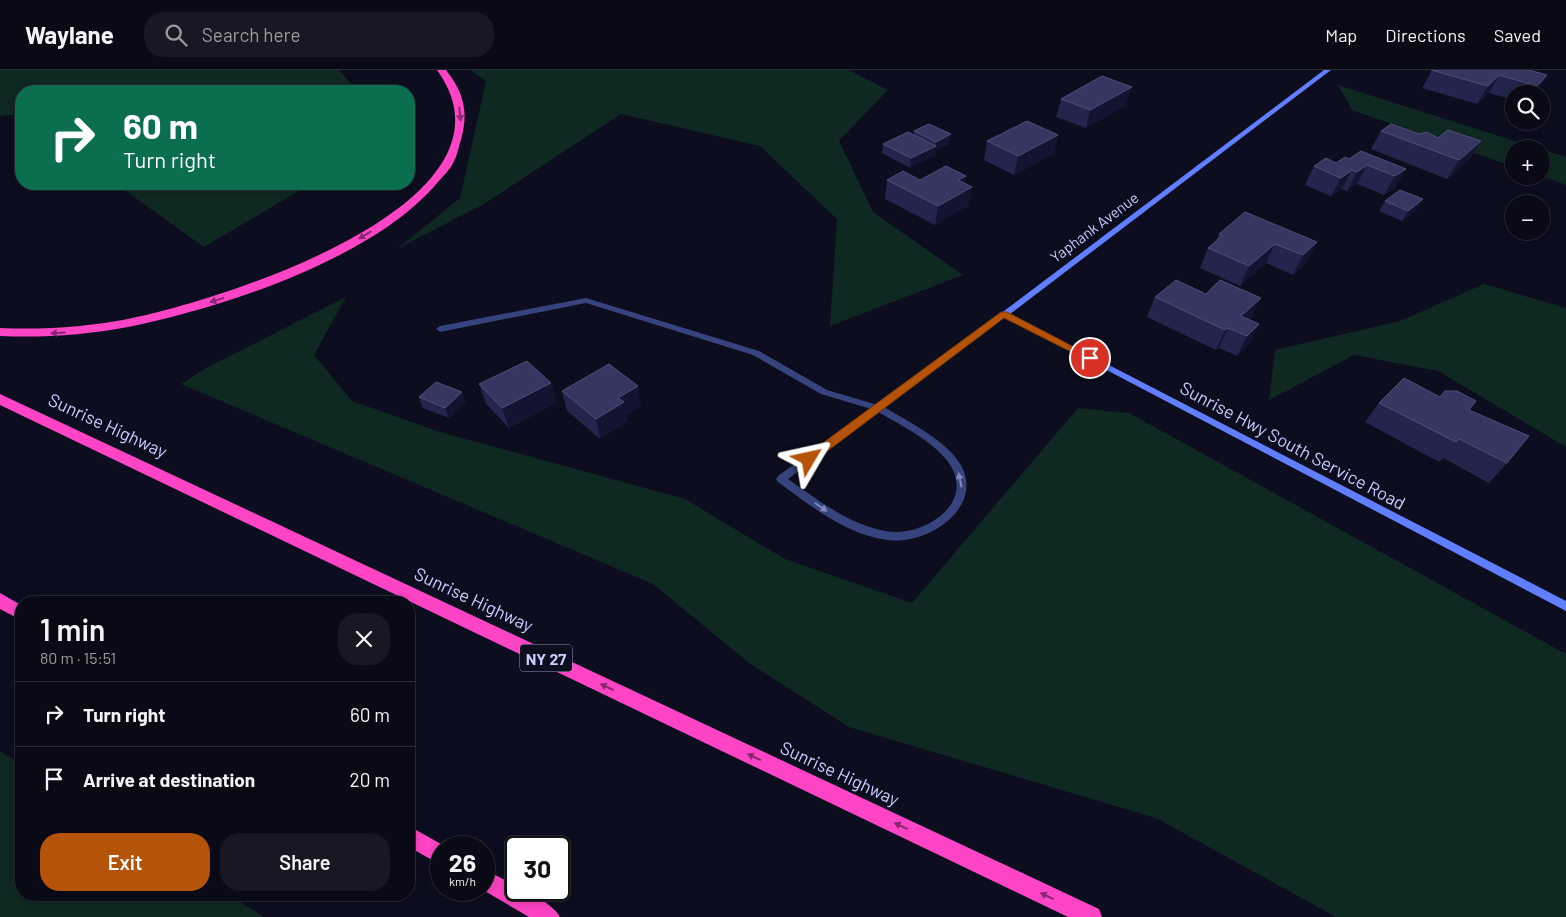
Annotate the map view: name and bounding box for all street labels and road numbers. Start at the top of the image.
street label: Yaphank Avenue [1046,188,1142,266]
street label: Sunrise Hwy South Service Road [1177,376,1409,514]
street label: Sunrise Highway [45,388,171,462]
street label: Sunrise Highway [411,562,537,636]
road number: NY 27 [520,644,572,672]
street label: Sunrise Highway [777,736,903,810]

